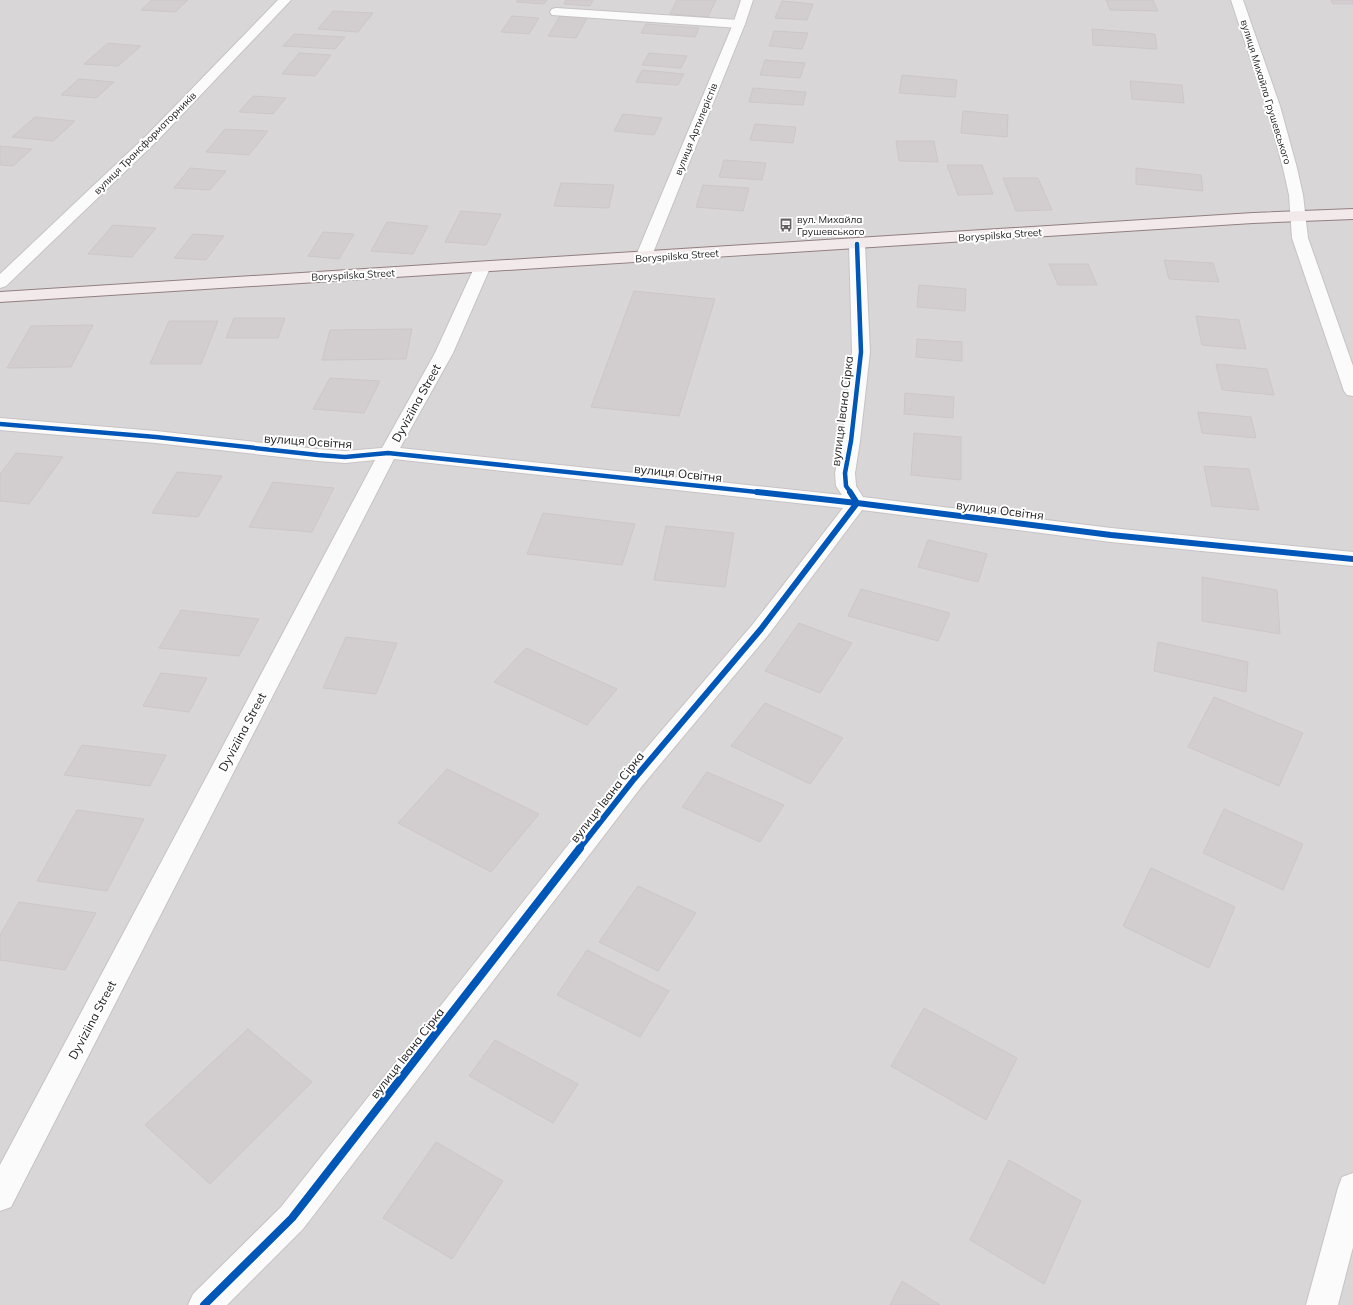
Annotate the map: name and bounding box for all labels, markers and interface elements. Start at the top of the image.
street label: вулиця Михайла Грушевського [1238,18,1294,166]
street label: вулиця Артилерістів [672,81,721,177]
street label: вулиця Трансформаторників [91,89,199,197]
place label: вул. Михайла Грушевського [797,213,865,238]
bus stop icon: вул. Михайла Грушевського [778,217,794,233]
street label: Boryspilska Street [958,226,1043,244]
street label: Boryspilska Street [635,247,720,265]
street label: Boryspilska Street [311,266,396,284]
street label: вулиця Івана Сірка [828,355,856,467]
street label: Dyviziina Street [388,361,444,445]
street label: вулиця Освітня [263,430,353,452]
street label: вулиця Освітня [633,461,723,485]
street label: вулиця Освітня [955,497,1045,523]
street label: Dyviziina Street [215,690,269,774]
street label: вулиця Івана Сірка [567,749,647,845]
street label: Dyviziina Street [65,978,119,1062]
street label: вулиця Івана Сірка [367,1005,447,1101]

